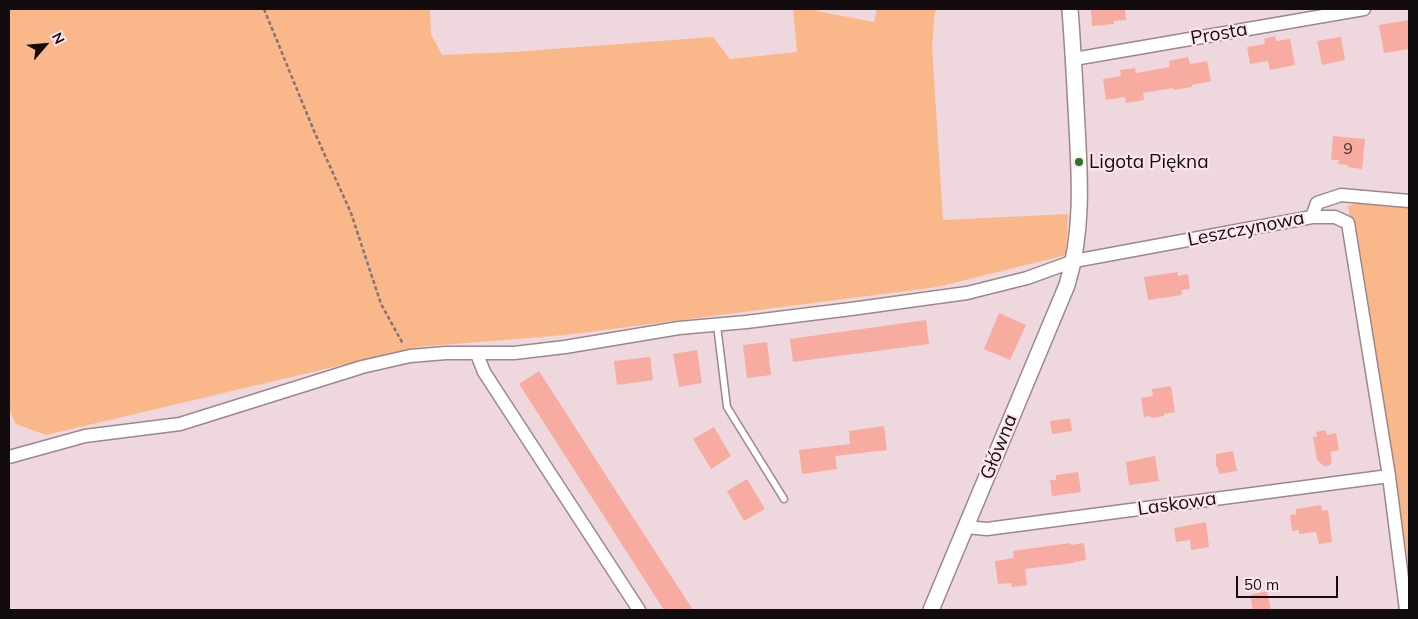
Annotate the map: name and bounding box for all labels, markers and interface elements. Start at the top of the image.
street label: Prosta [1189,18,1249,50]
north arrow [20,20,70,70]
text: N [48,29,69,47]
house number: 9 [1343,139,1353,159]
place label: Ligota Piękna [1089,151,1209,173]
marker: Ligota Piękna [1073,156,1085,168]
street label: Leszczynowa [1186,207,1306,251]
street label: Główna [976,411,1022,483]
street label: Laskowa [1136,487,1218,521]
scale bar [1238,566,1340,598]
text: 50 m [1244,575,1279,594]

